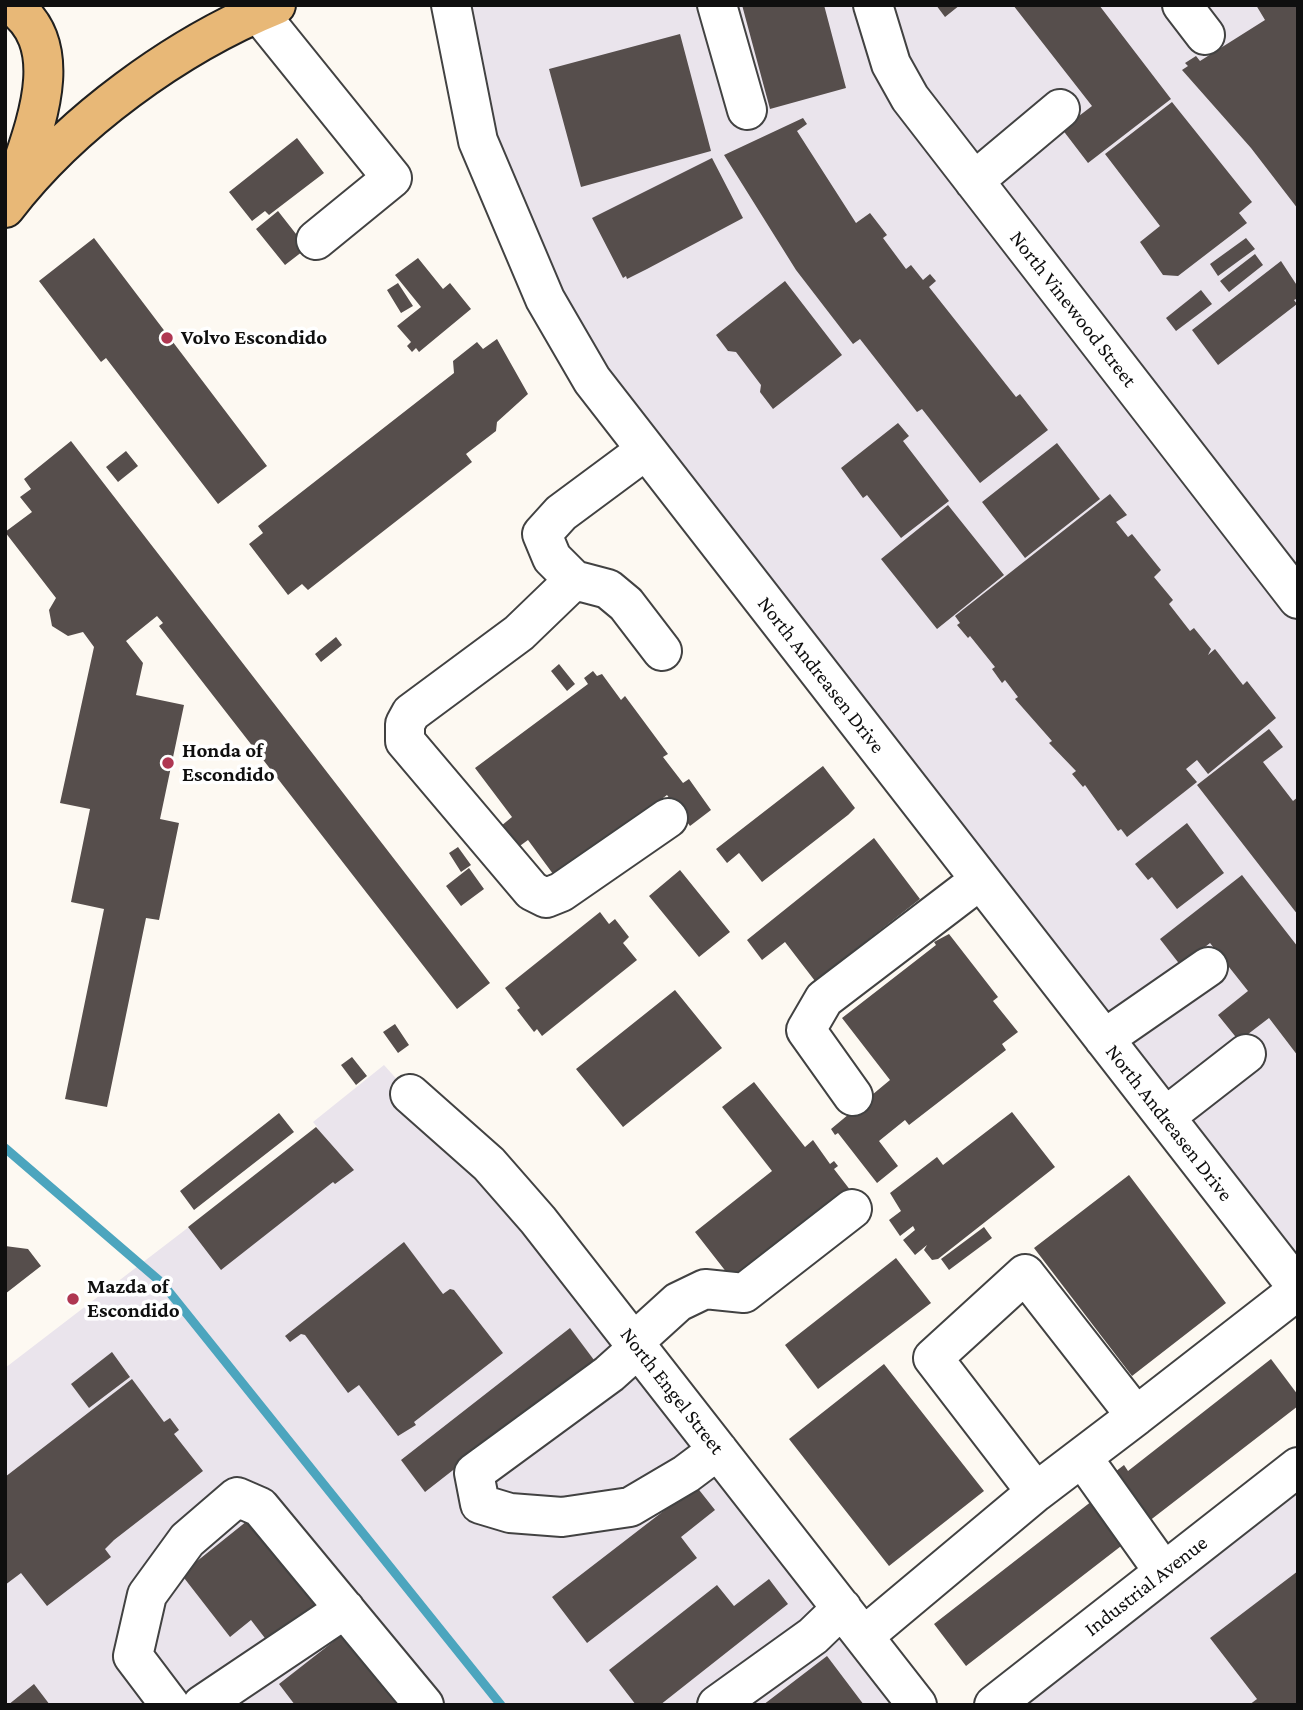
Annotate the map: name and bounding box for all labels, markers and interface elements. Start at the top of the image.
street label: North Vinewood Street [1004,226,1142,392]
place label: Volvo Escondido [181,325,327,351]
marker: Volvo Escondido [159,330,175,346]
street label: North Andreasen Drive [752,591,890,759]
place label: Honda of Escondido [182,738,275,788]
marker: Honda of Escondido [160,755,176,771]
street label: North Andreasen Drive [1100,1039,1238,1207]
place label: Mazda of Escondido [87,1274,180,1324]
marker: Mazda of Escondido [65,1291,81,1307]
street label: North Engel Street [615,1322,729,1460]
street label: Industrial Avenue [1080,1530,1212,1642]

